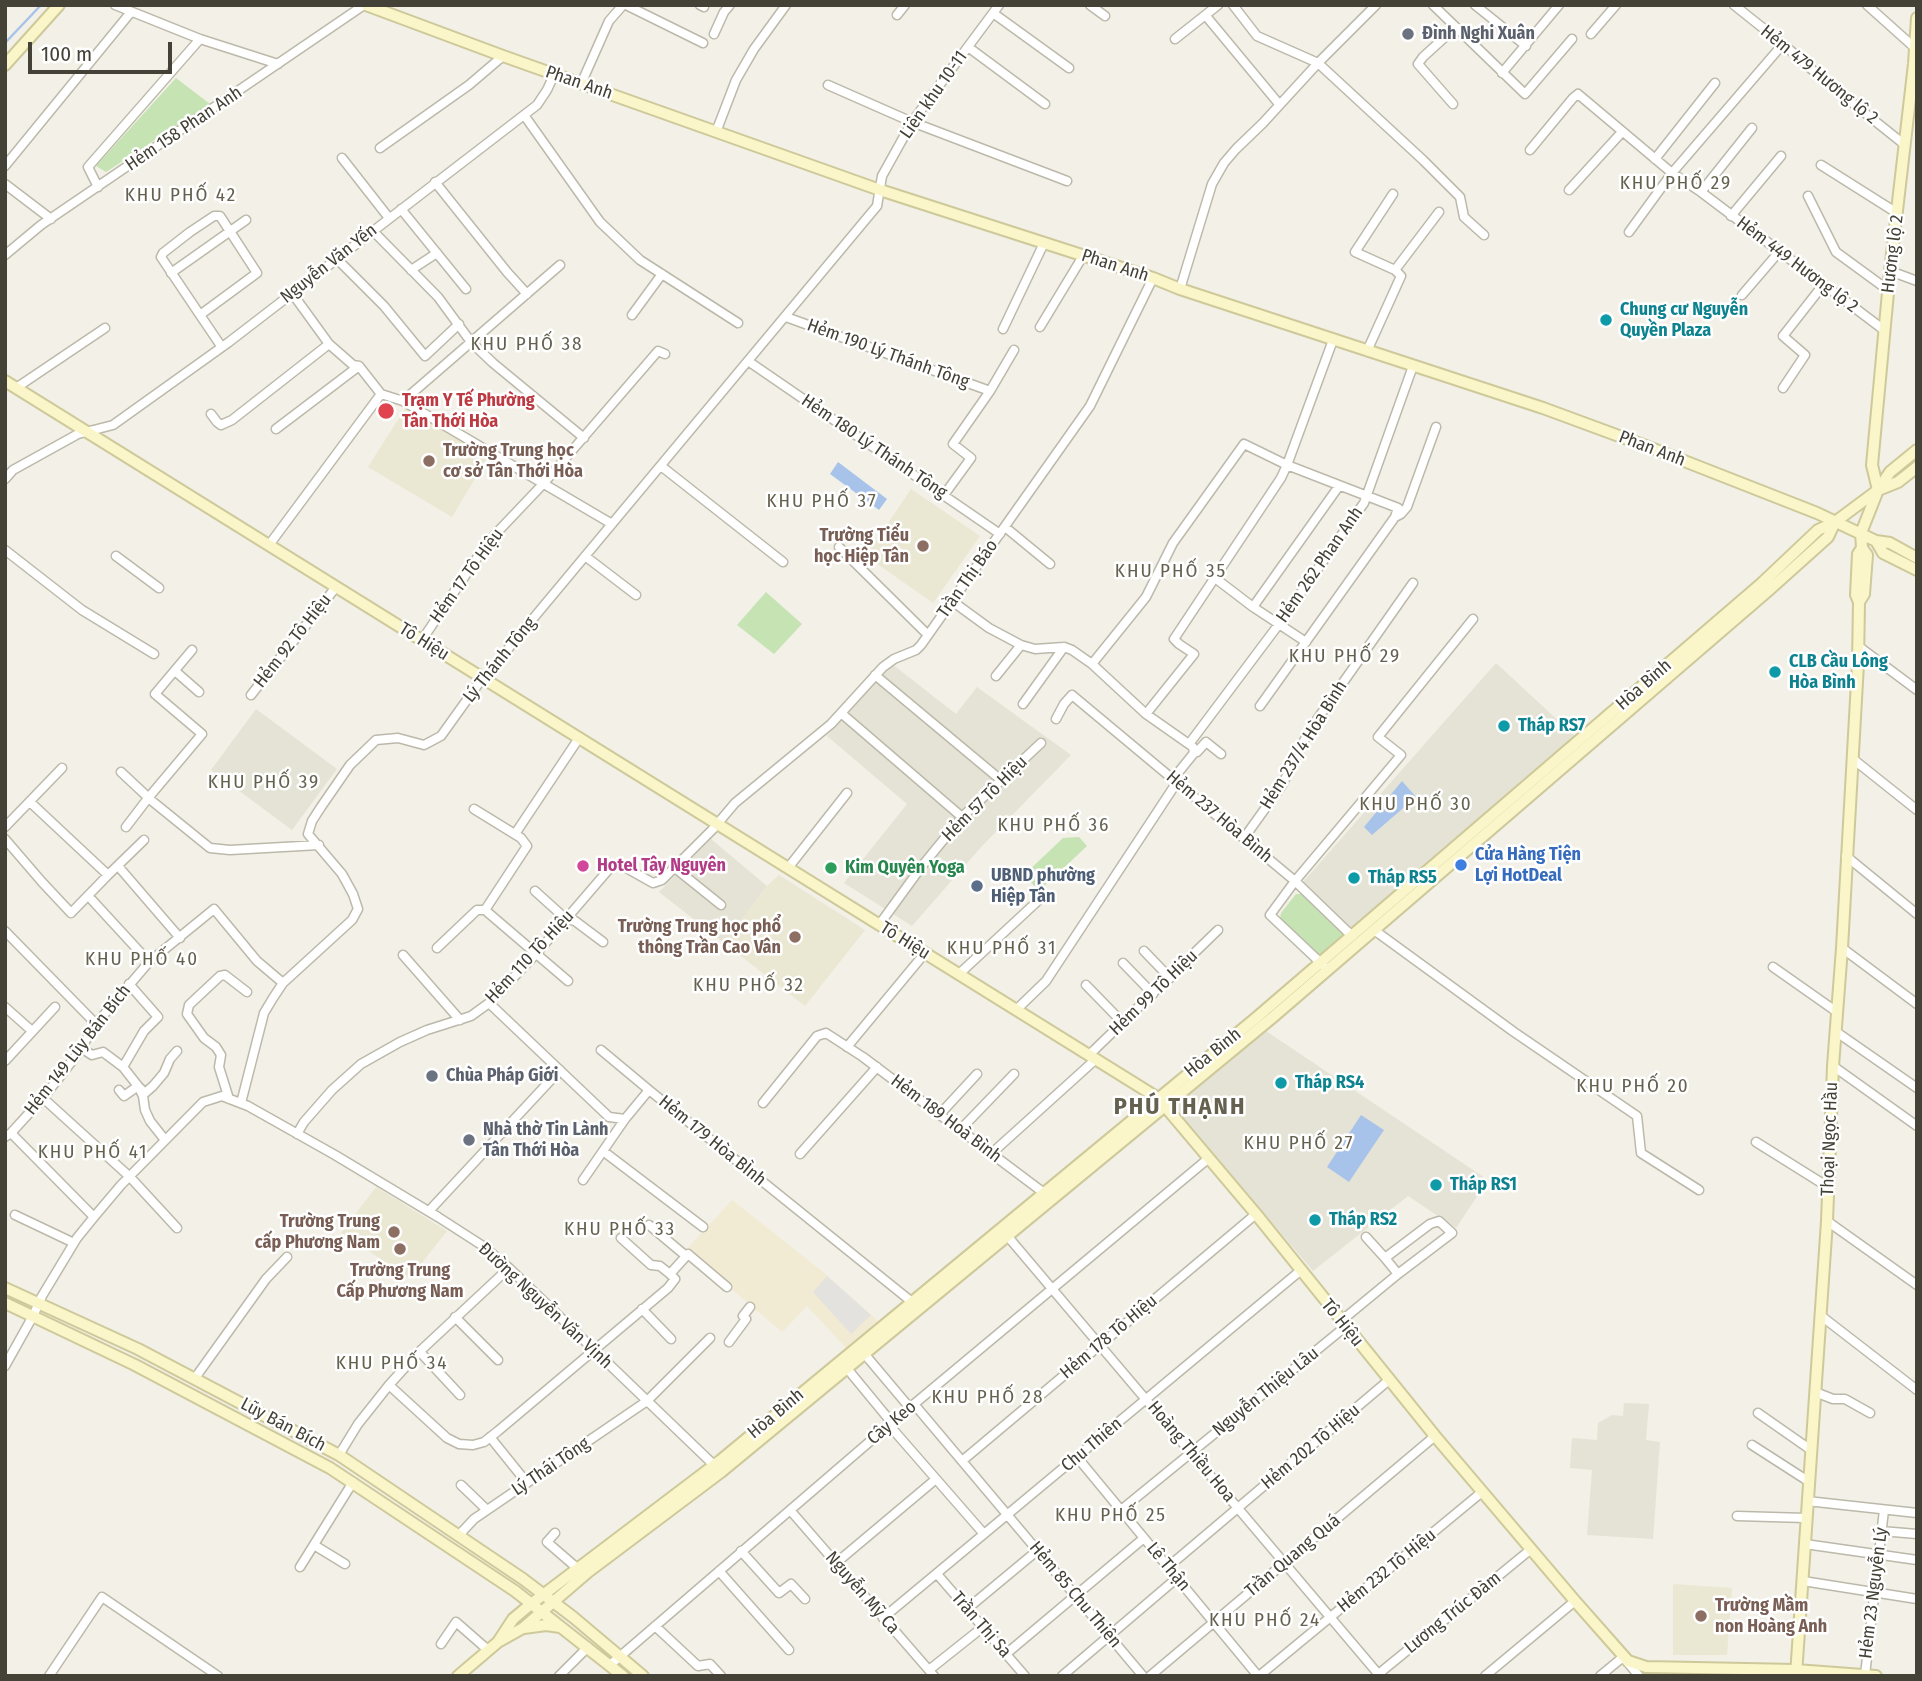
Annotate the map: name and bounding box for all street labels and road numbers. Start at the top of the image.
street label: Hẻm 479 Hương lộ 2 [1756,21,1882,129]
street label: Liên khu 10-11 [896,47,972,143]
street label: Phan Anh [543,61,615,105]
street label: Hẻm 158 Phan Anh [122,82,246,176]
street label: Hẻm 449 Hương lộ 2 [1732,212,1862,318]
street label: Hương lộ 2 [1877,214,1909,294]
street label: Nguyễn Văn Yến [276,220,382,308]
street label: Phan Anh [1079,245,1151,287]
street label: Hẻm 190 Lý Thánh Tông [804,315,972,393]
street label: Hẻm 180 Lý Thánh Tông [797,390,951,504]
street label: Phan Anh [1616,426,1688,472]
street label: Hẻm 262 Phan Anh [1272,503,1368,627]
street label: Hẻm 17 Tô Hiệu [426,525,508,627]
street label: Trần Thị Báo [933,536,1003,622]
street label: Hẻm 92 Tô Hiệu [250,590,336,692]
street label: Lý Thánh Tông [459,613,541,707]
street label: Tô Hiệu [395,618,453,666]
street label: Hòa Bình [1612,655,1676,715]
street label: Hẻm 237/4 Hòa Bình [1256,677,1352,813]
street label: Hẻm 57 Tô Hiệu [938,752,1032,846]
street label: Hẻm 237 Hòa Bình [1162,766,1276,868]
street label: Hẻm 110 Tô Hiệu [481,906,579,1008]
street label: Tô Hiệu [876,917,934,965]
street label: Hẻm 99 Tô Hiệu [1105,946,1203,1040]
street label: Hẻm 149 Lũy Bán Bích [20,980,136,1120]
street label: Hòa Bình [1180,1024,1246,1082]
street label: Hẻm 189 Hoà Bình [886,1070,1006,1168]
street label: Thoại Ngọc Hầu [1817,1081,1843,1197]
street label: Hẻm 179 Hòa BÌnh [654,1091,770,1191]
street label: Đường Nguyễn Văn Vịnh [474,1238,616,1374]
street label: Hẻm 178 Tô Hiệu [1056,1290,1162,1384]
street label: Tô Hiệu [1316,1295,1368,1351]
street label: Nguyễn Thiệu Lâu [1209,1343,1323,1441]
street label: Hòa Bình [744,1384,808,1444]
street label: Lũy Bán Bích [237,1394,329,1456]
street label: Cây Keo [863,1396,921,1450]
street label: Hoàng Thiều Hoa [1143,1397,1239,1507]
street label: Hẻm 202 Tô Hiệu [1257,1400,1365,1494]
street label: Chu Thiên [1057,1413,1127,1477]
street label: Lý Thái Tông [508,1433,594,1501]
street label: Trần Quang Quá [1241,1510,1345,1602]
street label: Hẻm 232 Tô Hiệu [1333,1525,1441,1617]
street label: Hẻm 23 Nguyễn Lý [1855,1526,1893,1660]
street label: Hẻm 85 Chu Thiên [1024,1537,1126,1653]
street label: Lê Thận [1141,1538,1195,1596]
street label: Nguyễn Mỹ Ca [820,1547,904,1639]
street label: Lương Trúc Đàm [1400,1568,1506,1658]
street label: Trần Thị Sa [946,1588,1016,1662]

